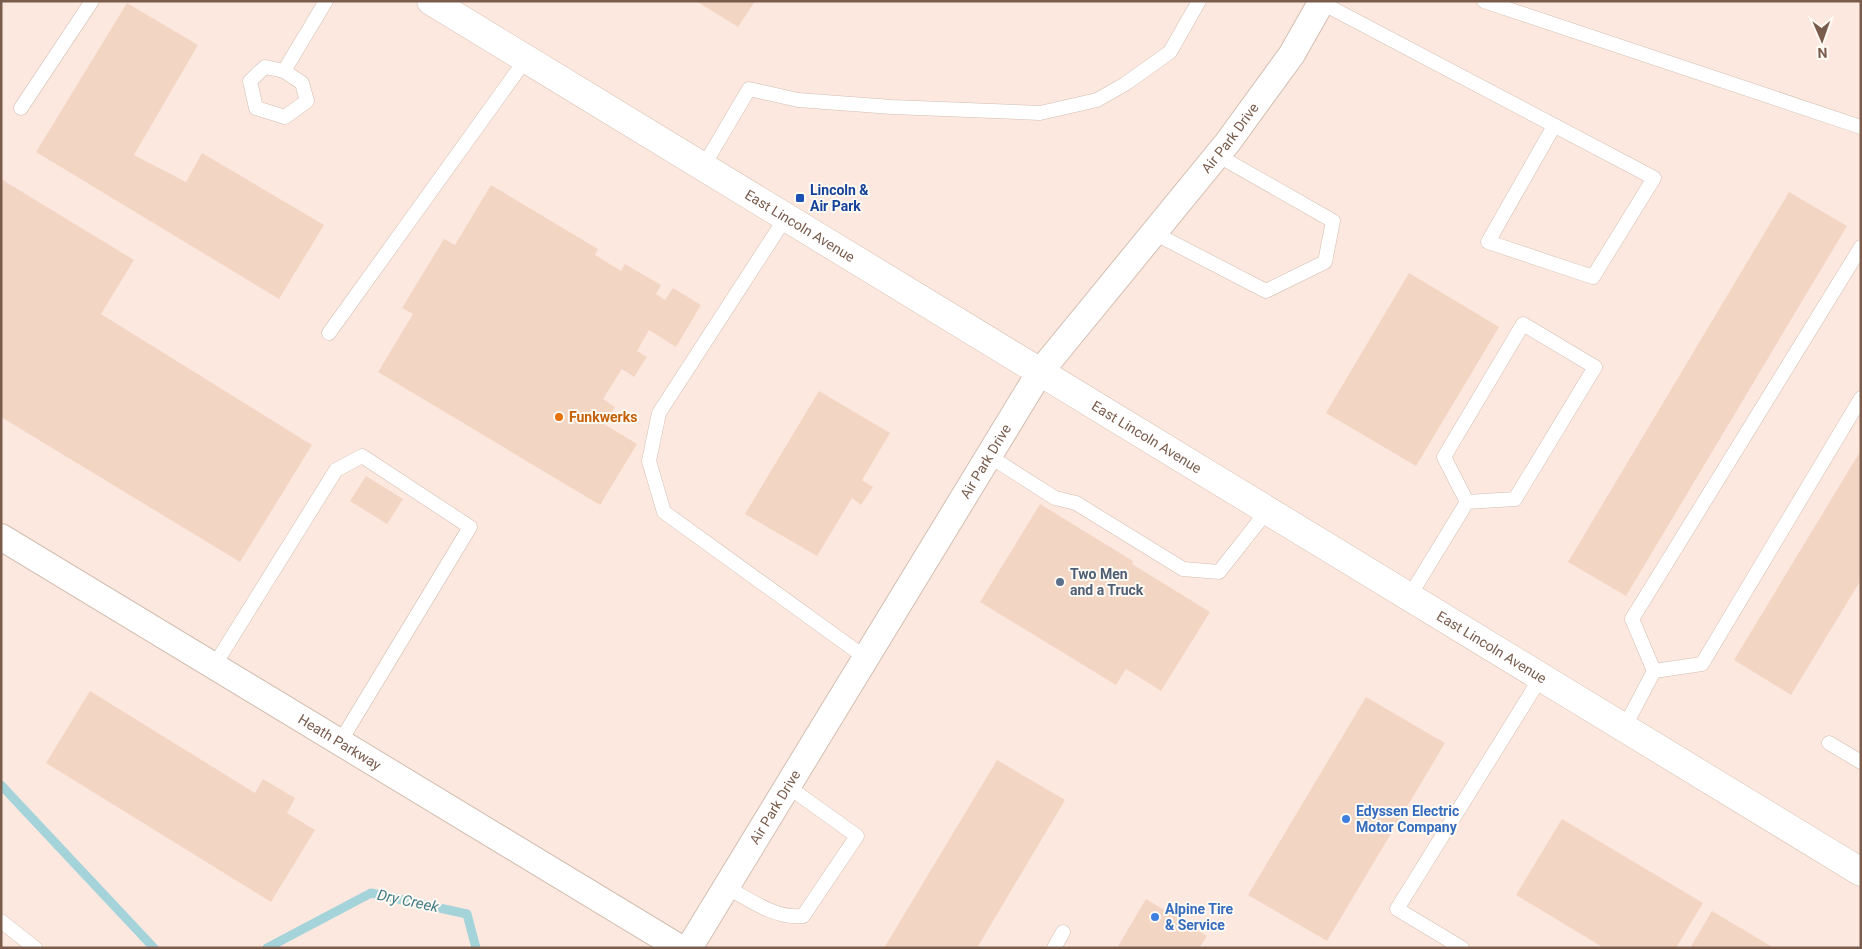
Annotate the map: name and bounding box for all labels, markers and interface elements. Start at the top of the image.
north arrow [1797,15,1847,65]
text: N [1817,45,1828,61]
street label: Air Park Drive [1198,100,1262,176]
place label: Lincoln & Air Park [810,182,869,214]
street label: East Lincoln Avenue [742,186,858,265]
marker: Lincoln & Air Park [794,192,806,204]
street label: East Lincoln Avenue [1089,397,1204,476]
place label: Funkwerks [569,409,637,425]
marker: Funkwerks [553,411,565,423]
street label: Air Park Drive [957,421,1014,501]
place label: Two Men and a Truck [1070,566,1144,598]
marker: Two Men and a Truck [1054,576,1066,588]
street label: East Lincoln Avenue [1434,608,1549,687]
street label: Heath Parkway [296,711,384,773]
street label: Air Park Drive [746,767,804,847]
place label: Edyssen Electric Motor Company [1356,803,1459,835]
marker: Edyssen Electric Motor Company [1340,813,1352,825]
water label: Dry Creek [376,886,441,916]
place label: Alpine Tire & Service [1165,901,1234,933]
marker: Alpine Tire & Service [1149,911,1161,923]

